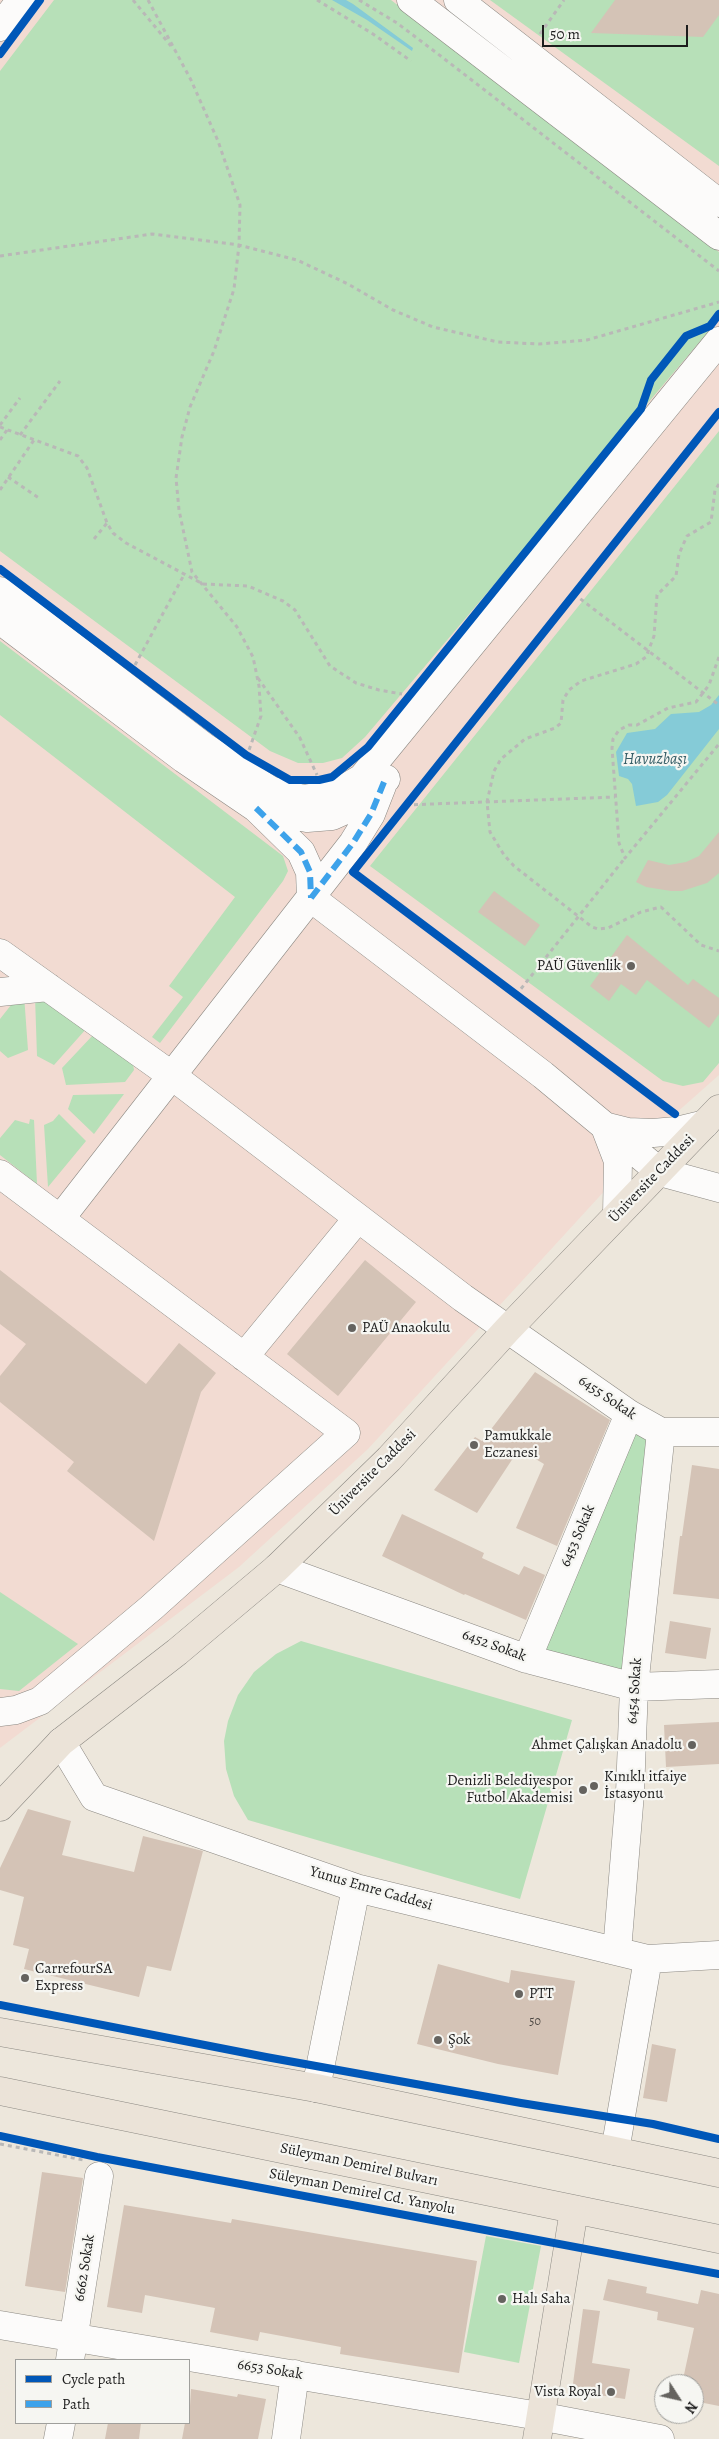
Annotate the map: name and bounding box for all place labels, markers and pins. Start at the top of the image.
place label: PAÜ Güvenlik [537,957,621,975]
marker: PAÜ Güvenlik [625,960,637,972]
place label: PAÜ Anaokulu [362,1319,450,1337]
marker: PAÜ Anaokulu [346,1322,358,1334]
place label: Pamukkale Eczanesi [484,1427,552,1462]
marker: Pamukkale Eczanesi [468,1439,480,1451]
place label: Ahmet Çalışkan Anadolu [532,1736,682,1754]
marker: Ahmet Çalışkan Anadolu [686,1739,698,1751]
place label: Kınıklı itfaiye İstasyonu [604,1768,687,1803]
place label: Denizli Belediyespor Futbol Akademisi [447,1772,573,1807]
marker: Kınıklı itfaiye İstasyonu [588,1780,600,1792]
marker: Denizli Belediyespor Futbol Akademisi [577,1784,589,1796]
place label: CarrefourSA Express [35,1960,112,1995]
marker: CarrefourSA Express [19,1972,31,1984]
place label: PTT [529,1985,554,2003]
marker: PTT [513,1988,525,2000]
place label: Şok [448,2031,471,2049]
marker: Şok [432,2034,444,2046]
place label: Halı Saha [512,2290,570,2308]
marker: Halı Saha [496,2293,508,2305]
place label: Vista Royal [534,2383,601,2401]
marker: Vista Royal [605,2386,617,2398]

